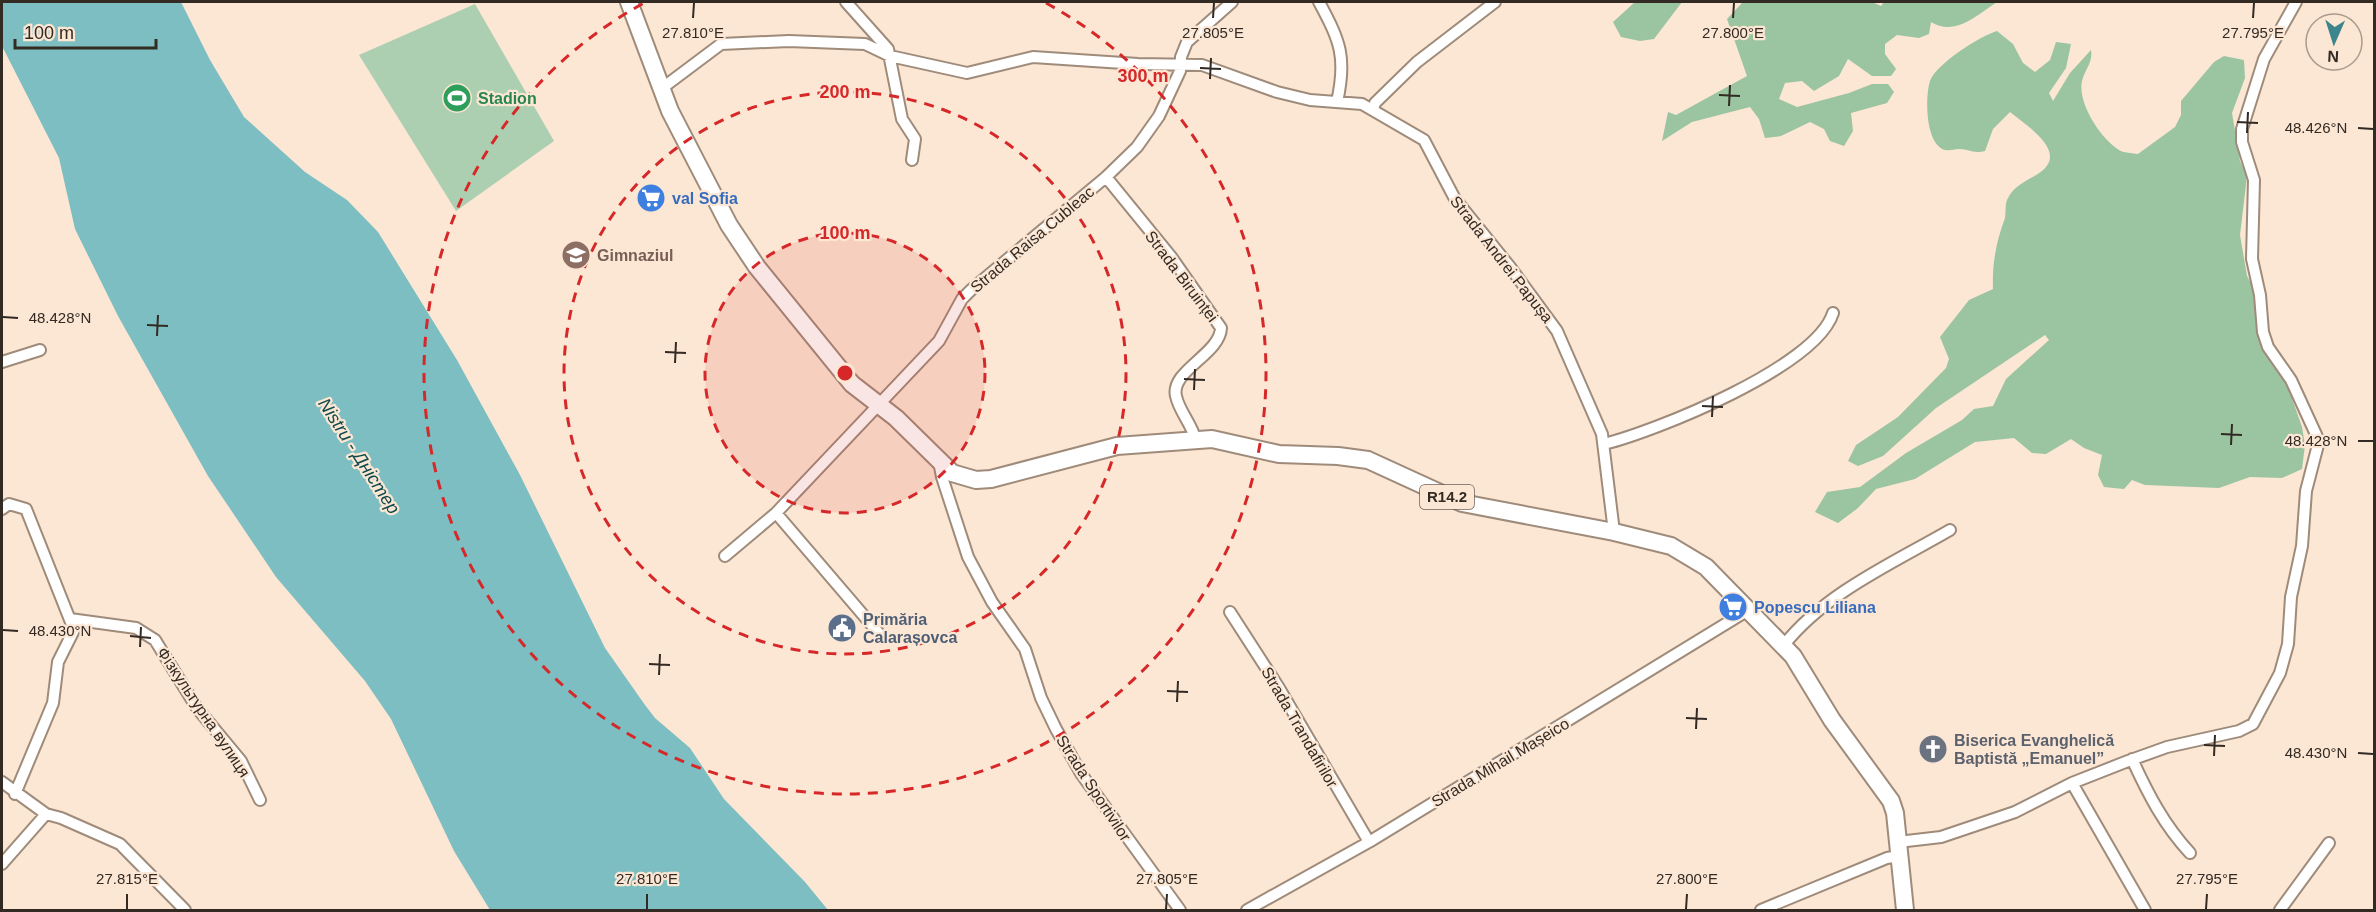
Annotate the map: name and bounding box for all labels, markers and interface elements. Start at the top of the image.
scale bar [15,12,156,50]
north arrow [2304,12,2364,72]
text: 100 m [24,23,74,43]
text: 27.810°E [662,24,724,41]
text: 27.805°E [1182,24,1244,41]
text: 27.800°E [1702,24,1764,41]
text: 27.795°E [2222,24,2284,41]
text: N [2327,48,2339,65]
text: 300 m [1117,66,1169,86]
sports icon: Stadion [441,82,473,114]
text: 200 m [819,82,871,102]
place label: Stadion [478,90,537,107]
text: 48.426°N [2285,119,2347,136]
supermarket icon: val Sofia [635,182,667,214]
street label: Strada Raisa Cubleac [967,183,1097,296]
place label: val Sofia [672,190,738,207]
street label: Strada Andrei Papușa [1447,193,1556,326]
text: 100 m [819,223,871,243]
street label: Strada Biruinței [1142,228,1221,325]
school or university icon: Gimnaziul [560,239,592,271]
place label: Gimnaziul [597,247,673,264]
text: 48.428°N [29,309,91,326]
centre of rings [835,363,855,383]
water label: Nistru - Дністер [314,395,404,517]
text: 48.428°N [2285,432,2347,449]
road number: R14.2 [1420,485,1474,509]
supermarket icon: Popescu Liliana [1717,591,1749,623]
place label: Popescu Liliana [1754,599,1876,616]
place label: Primăria Calarașovca [863,611,957,646]
public building icon: Primăria Calarașovca [826,612,858,644]
text: 48.430°N [29,622,91,639]
street label: Фізкультурна вулиця [154,644,253,780]
street label: Strada Trandafirilor [1258,664,1341,791]
street label: Strada Mihail Mașeico [1428,715,1572,810]
street label: Strada Sportivilor [1053,732,1134,845]
place label: Biserica Evanghelică Baptistă „Emanuel” [1954,732,2114,767]
church icon: Biserica Evanghelică Baptistă „Emanuel” [1917,733,1949,765]
text: 48.430°N [2285,744,2347,761]
text: 27.815°E [96,870,158,887]
text: 27.810°E [616,870,678,887]
text: 27.805°E [1136,870,1198,887]
text: 27.800°E [1656,870,1718,887]
text: 27.795°E [2176,870,2238,887]

